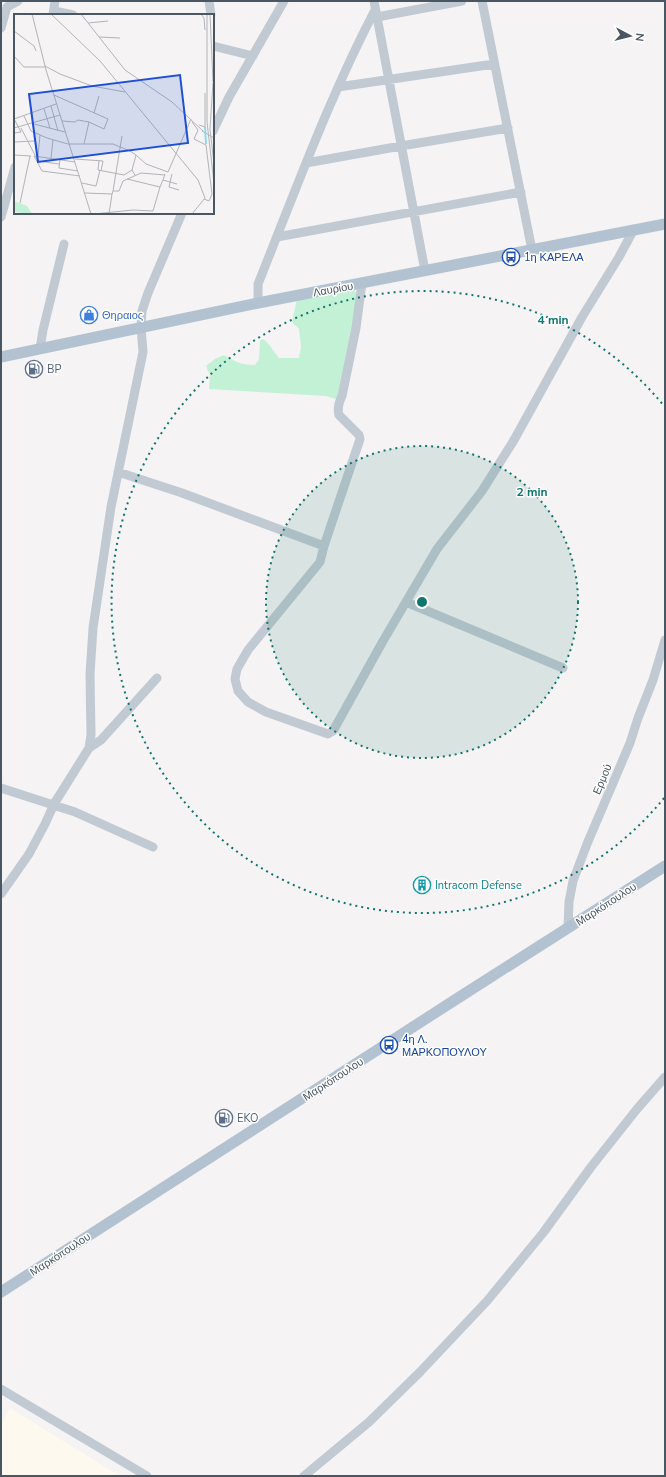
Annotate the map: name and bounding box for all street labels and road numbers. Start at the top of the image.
street label: Λαυρίου [312,279,354,300]
street label: Ερμού [589,762,616,797]
street label: Μαρκόπουλου [573,879,639,930]
street label: Μαρκόπουλου [300,1054,366,1105]
street label: Μαρκόπουλου [27,1229,93,1280]

